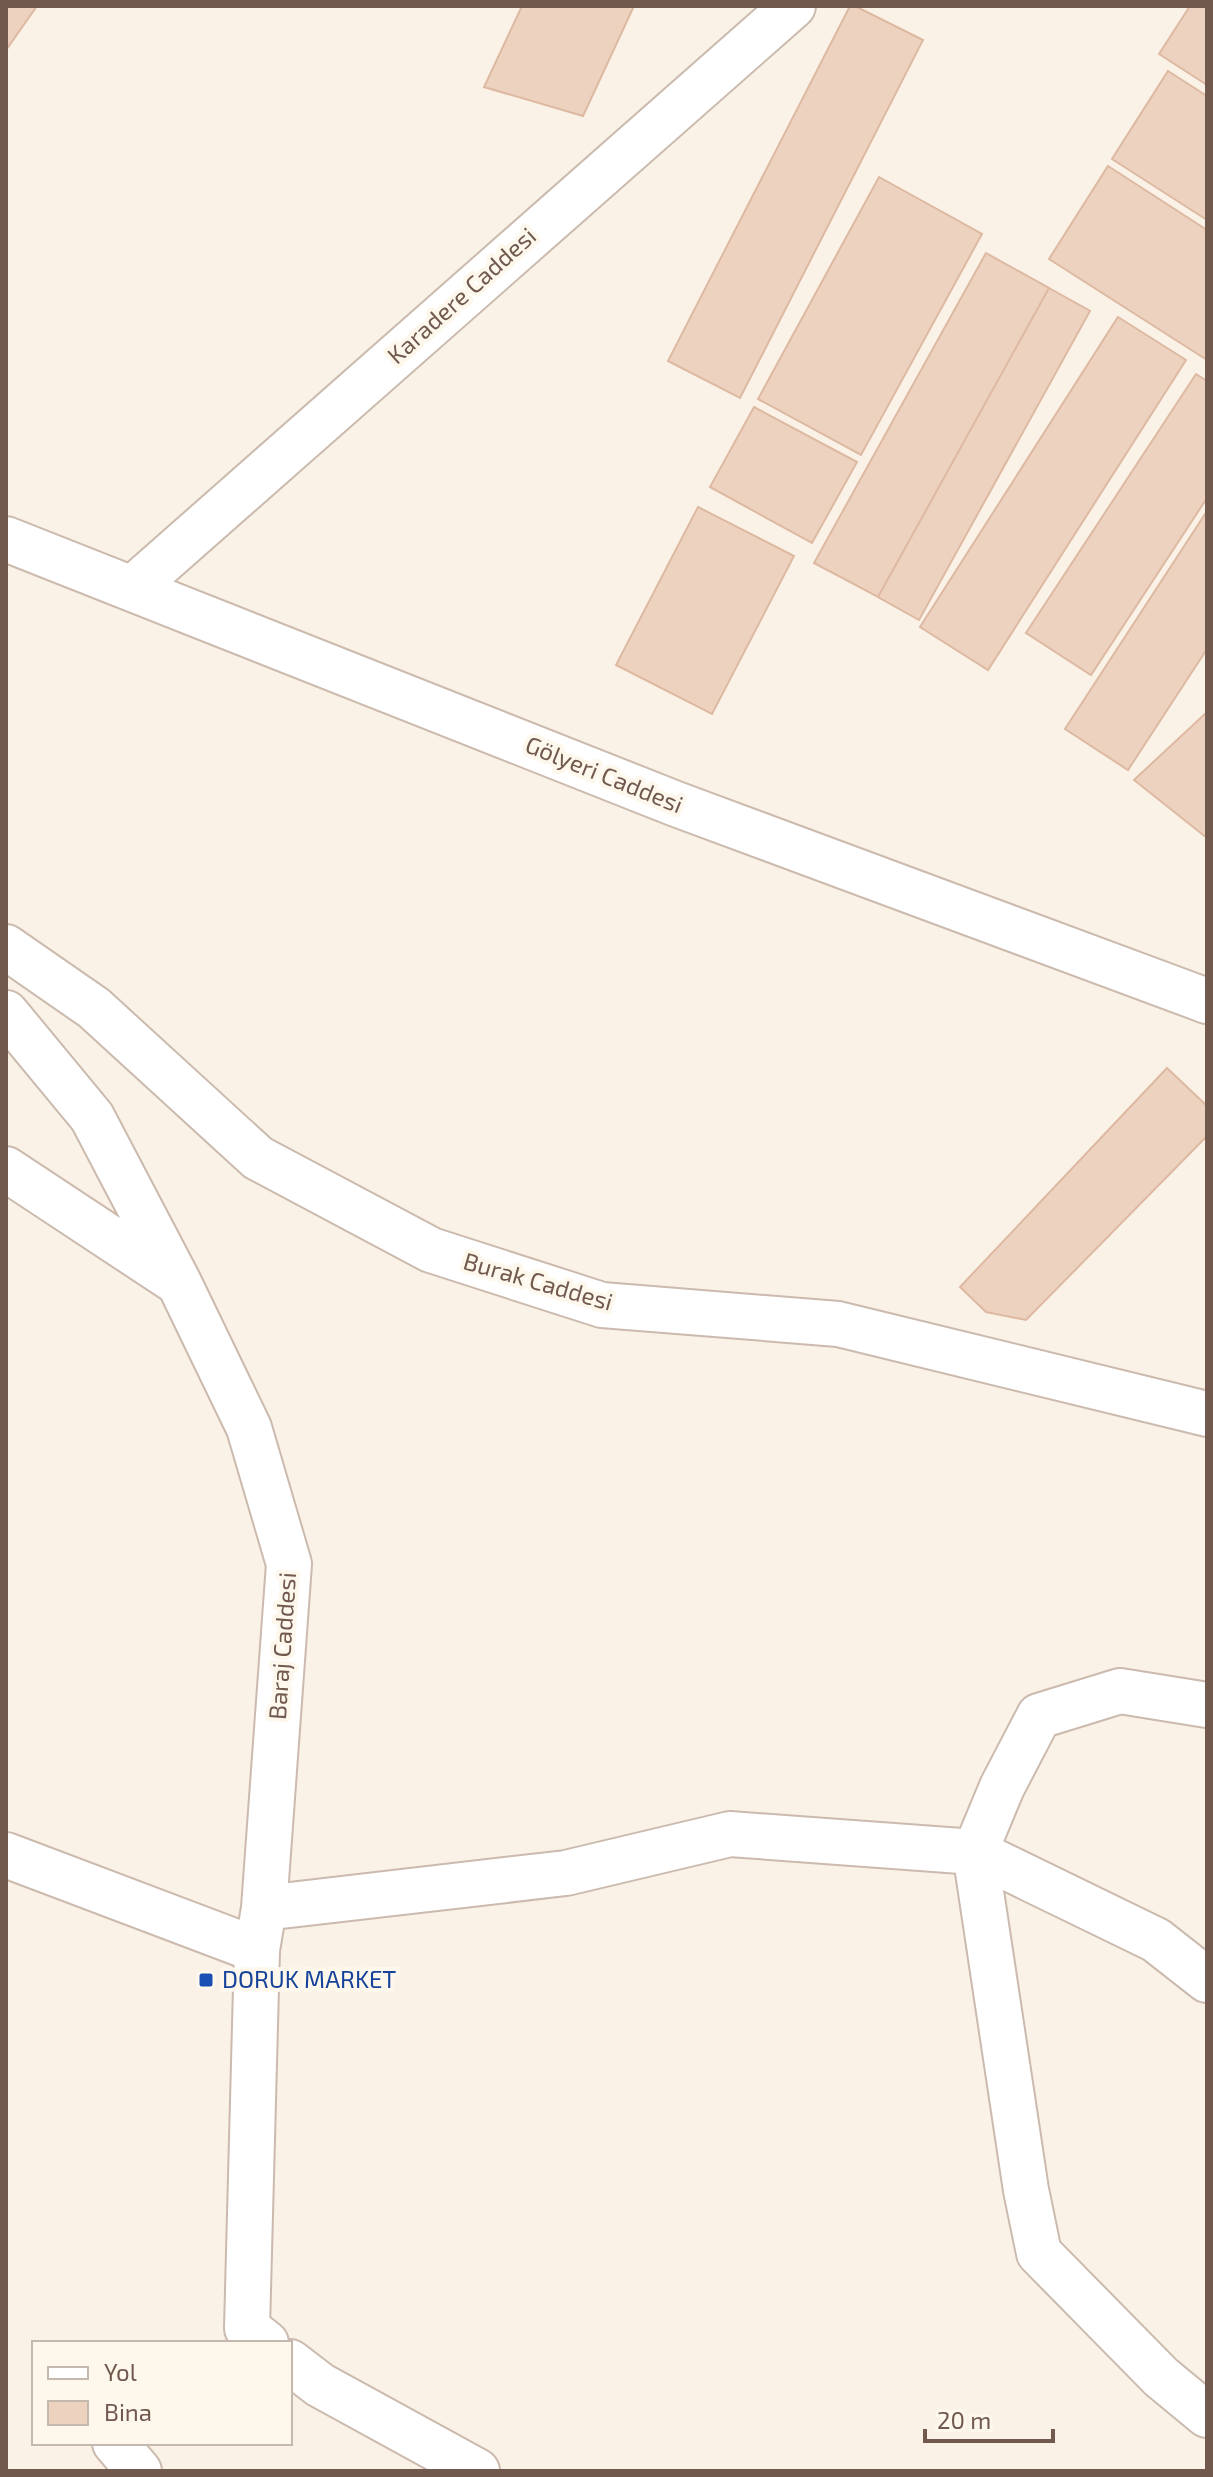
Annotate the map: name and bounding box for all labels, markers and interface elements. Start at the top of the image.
street label: Karadere Caddesi [381,221,541,369]
street label: Gölyeri Caddesi [522,729,687,818]
street label: Burak Caddesi [460,1245,616,1316]
street label: Baraj Caddesi [262,1571,301,1721]
place label: DORUK MARKET [222,1964,396,1993]
marker: DORUK MARKET [197,1971,215,1989]
legend [32,2341,292,2445]
text: Yol [104,2357,137,2386]
scale bar [925,2393,1053,2443]
text: Bina [104,2397,152,2426]
text: 20 m [937,2405,991,2434]

